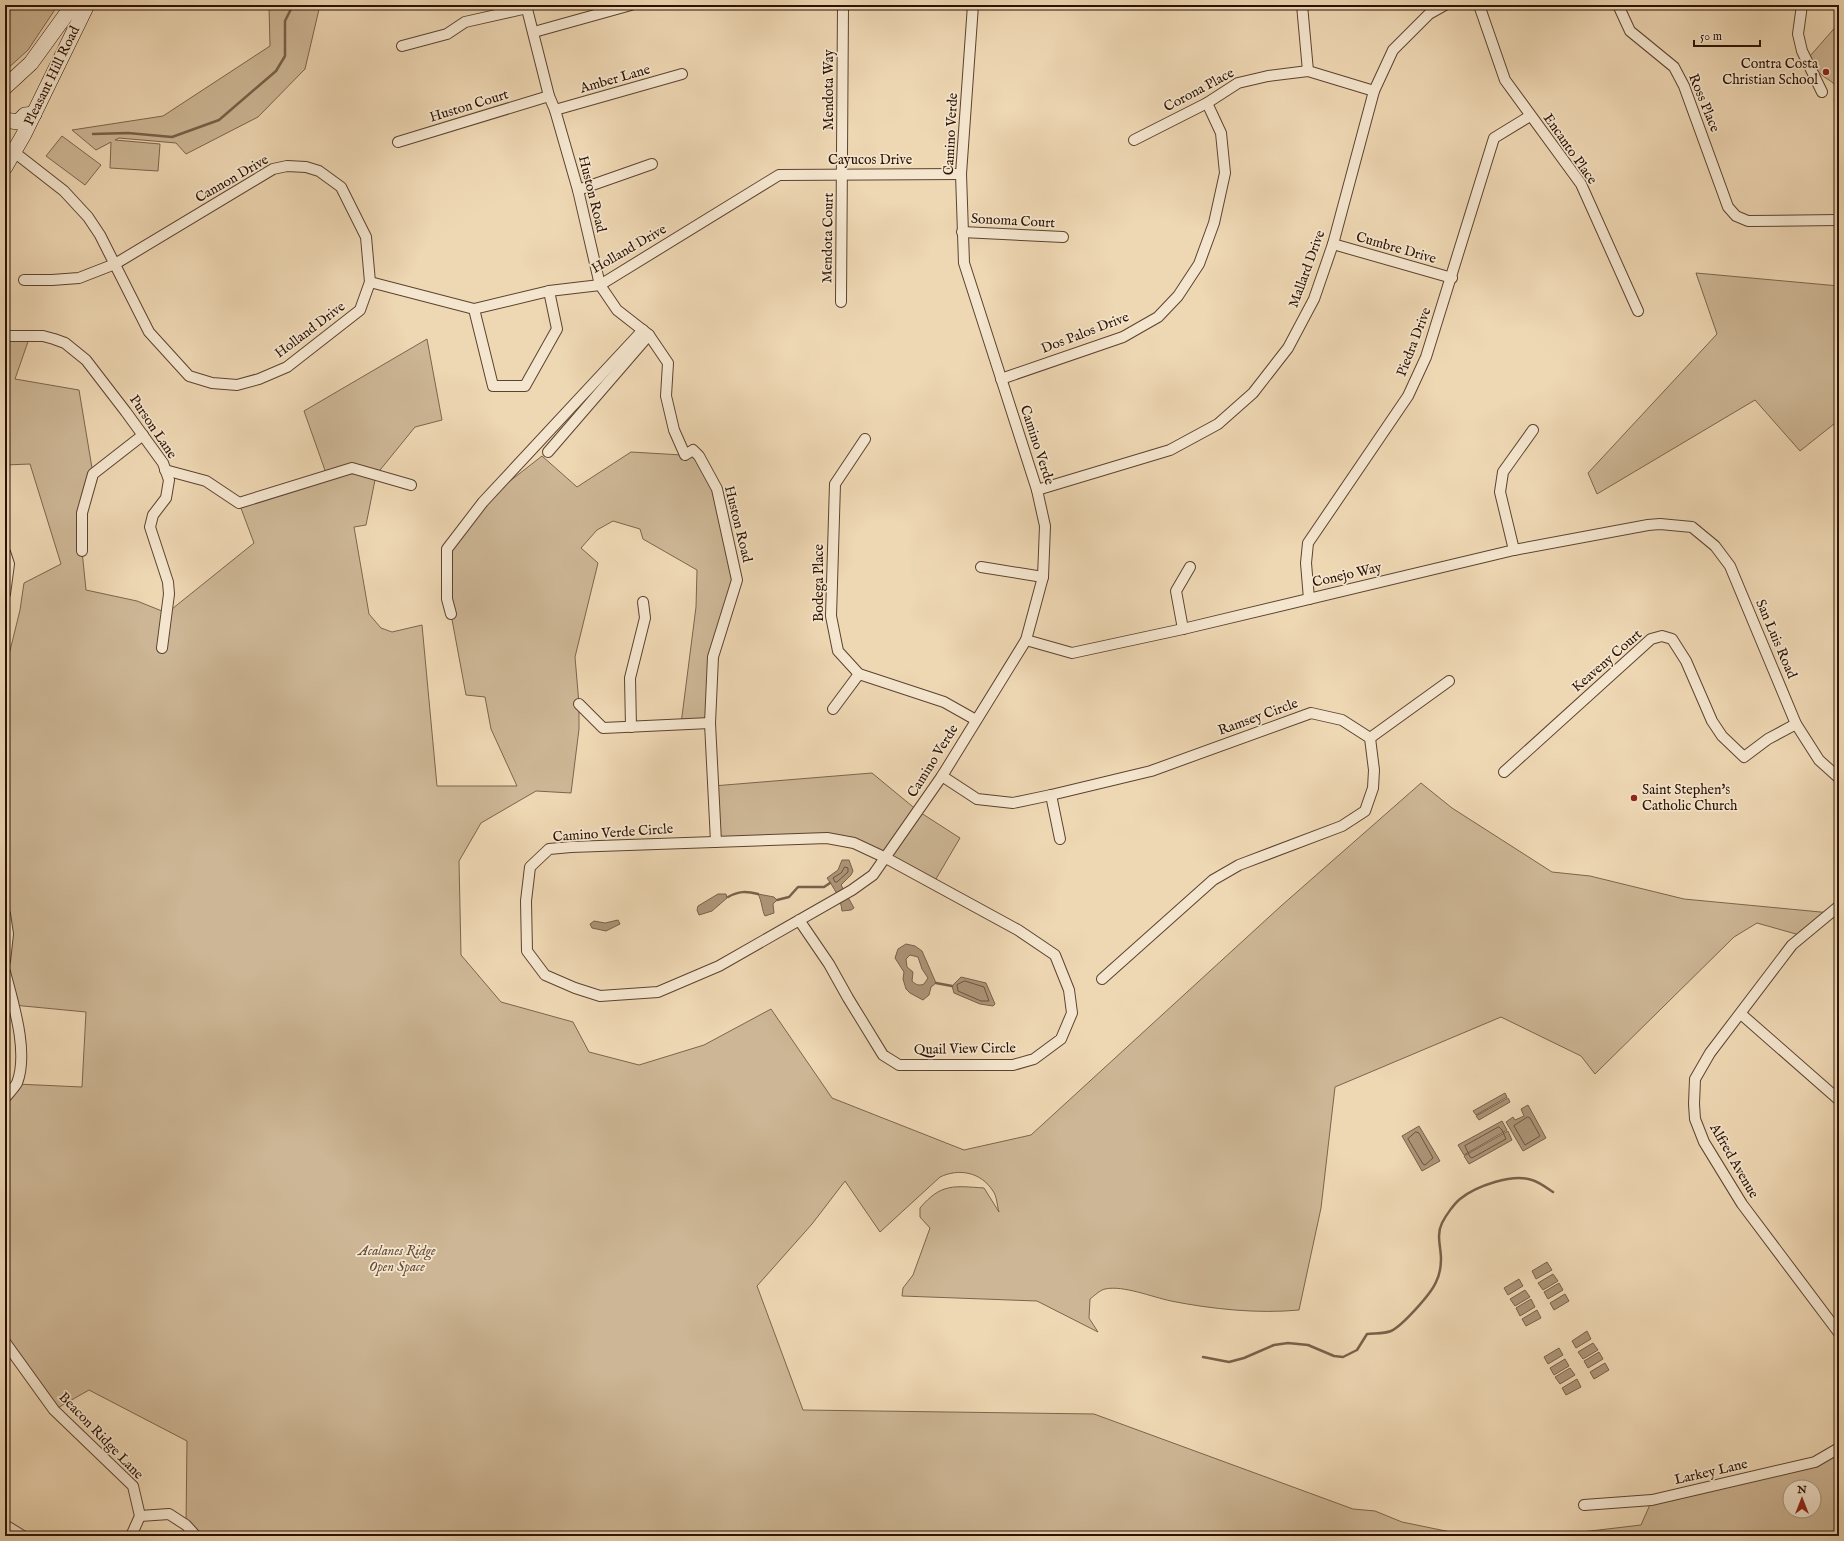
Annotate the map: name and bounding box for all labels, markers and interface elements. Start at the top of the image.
scale bar [1694,22,1760,48]
street label: Pleasant Hill Road [20,23,84,129]
text: 50 m [1700,29,1722,44]
street label: Mendota Way [820,49,838,131]
place label: Contra Costa Christian School [1722,55,1819,89]
street label: Amber Lane [577,60,653,98]
street label: Corona Place [1161,64,1238,116]
marker: Contra Costa Christian School [1821,67,1831,77]
street label: Ross Place [1684,71,1724,135]
street label: Huston Court [427,85,511,127]
street label: Camino Verde [940,92,962,176]
street label: Encanto Place [1539,110,1601,188]
street label: Cannon Drive [192,151,272,207]
street label: Cayucos Drive [828,151,913,169]
street label: Huston Road [574,154,610,235]
street label: Mendota Court [818,192,838,283]
street label: Sonoma Court [970,210,1056,232]
street label: Holland Drive [588,220,670,278]
street label: Mallard Drive [1285,227,1330,310]
street label: Cumbre Drive [1354,228,1439,268]
street label: Holland Drive [271,297,349,362]
street label: Piedra Drive [1393,304,1436,379]
street label: Dos Palos Drive [1039,308,1132,358]
street label: Purson Lane [125,392,181,463]
street label: Camino Verde [1016,403,1058,488]
street label: Huston Road [720,484,756,565]
street label: Bodega Place [810,544,828,622]
street label: Conejo Way [1311,558,1384,592]
street label: San Luis Road [1751,597,1801,682]
street label: Keaveny Court [1568,626,1646,696]
street label: Ramsey Circle [1216,694,1301,740]
street label: Camino Verde [903,721,963,801]
place label: Saint Stephen's Catholic Church [1642,781,1738,815]
marker: Saint Stephen's Catholic Church [1629,793,1639,803]
street label: Camino Verde Circle [552,820,674,846]
street label: Quail View Circle [914,1039,1017,1059]
street label: Alfred Avenue [1705,1120,1763,1202]
park label: Acalanes Ridge Open Space [356,1242,436,1276]
street label: Beacon Ridge Lane [55,1389,148,1484]
street label: Larkey Lane [1673,1455,1750,1489]
north arrow [1782,1479,1822,1519]
text: N [1796,1483,1807,1497]

